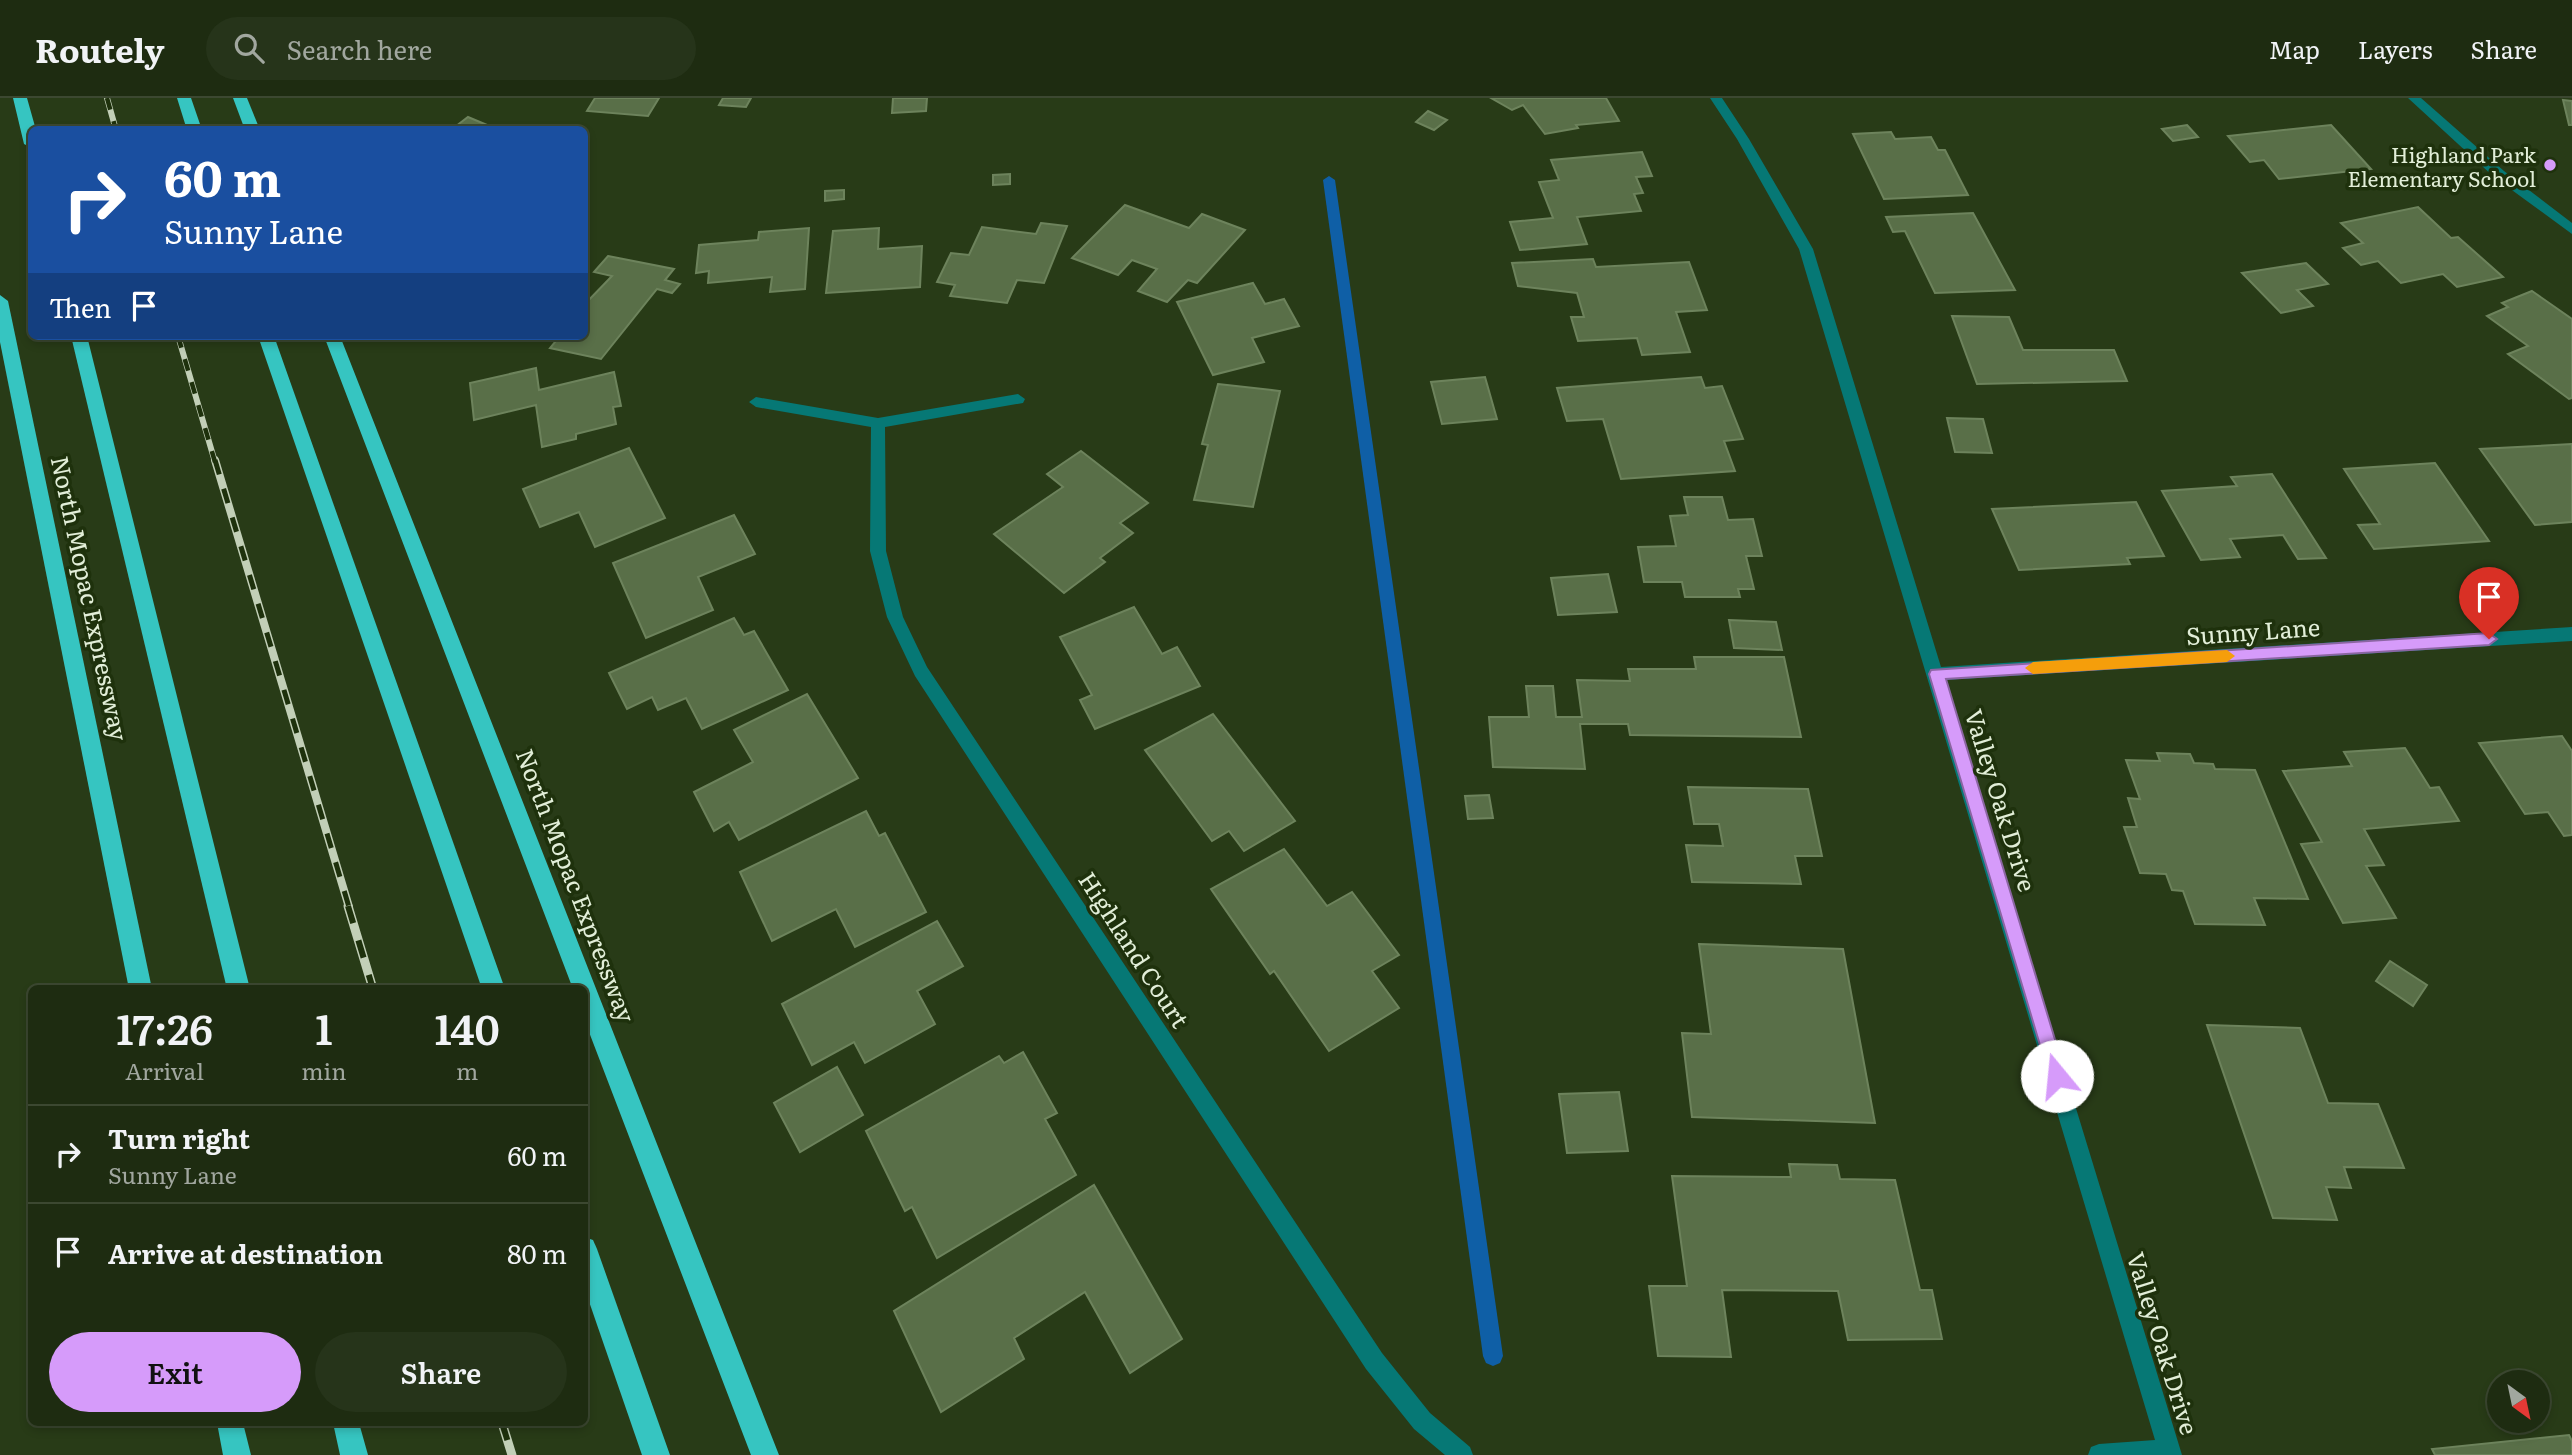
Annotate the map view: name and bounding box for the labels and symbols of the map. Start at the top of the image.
place label: Highland Park Elementary School [2347,138,2536,193]
marker: Highland Park Elementary School [2542,157,2558,173]
street label: North Mopac Expressway [44,452,138,744]
pin [2459,567,2519,639]
street label: Sunny Lane [2185,608,2321,652]
street label: Valley Oak Drive [1958,704,2046,896]
street label: North Mopac Expressway [509,743,645,1027]
street label: Highland Court [1071,864,1199,1034]
position arrow [2020,1039,2094,1113]
street label: Valley Oak Drive [2120,1247,2208,1439]
north arrow [2487,1370,2550,1433]

